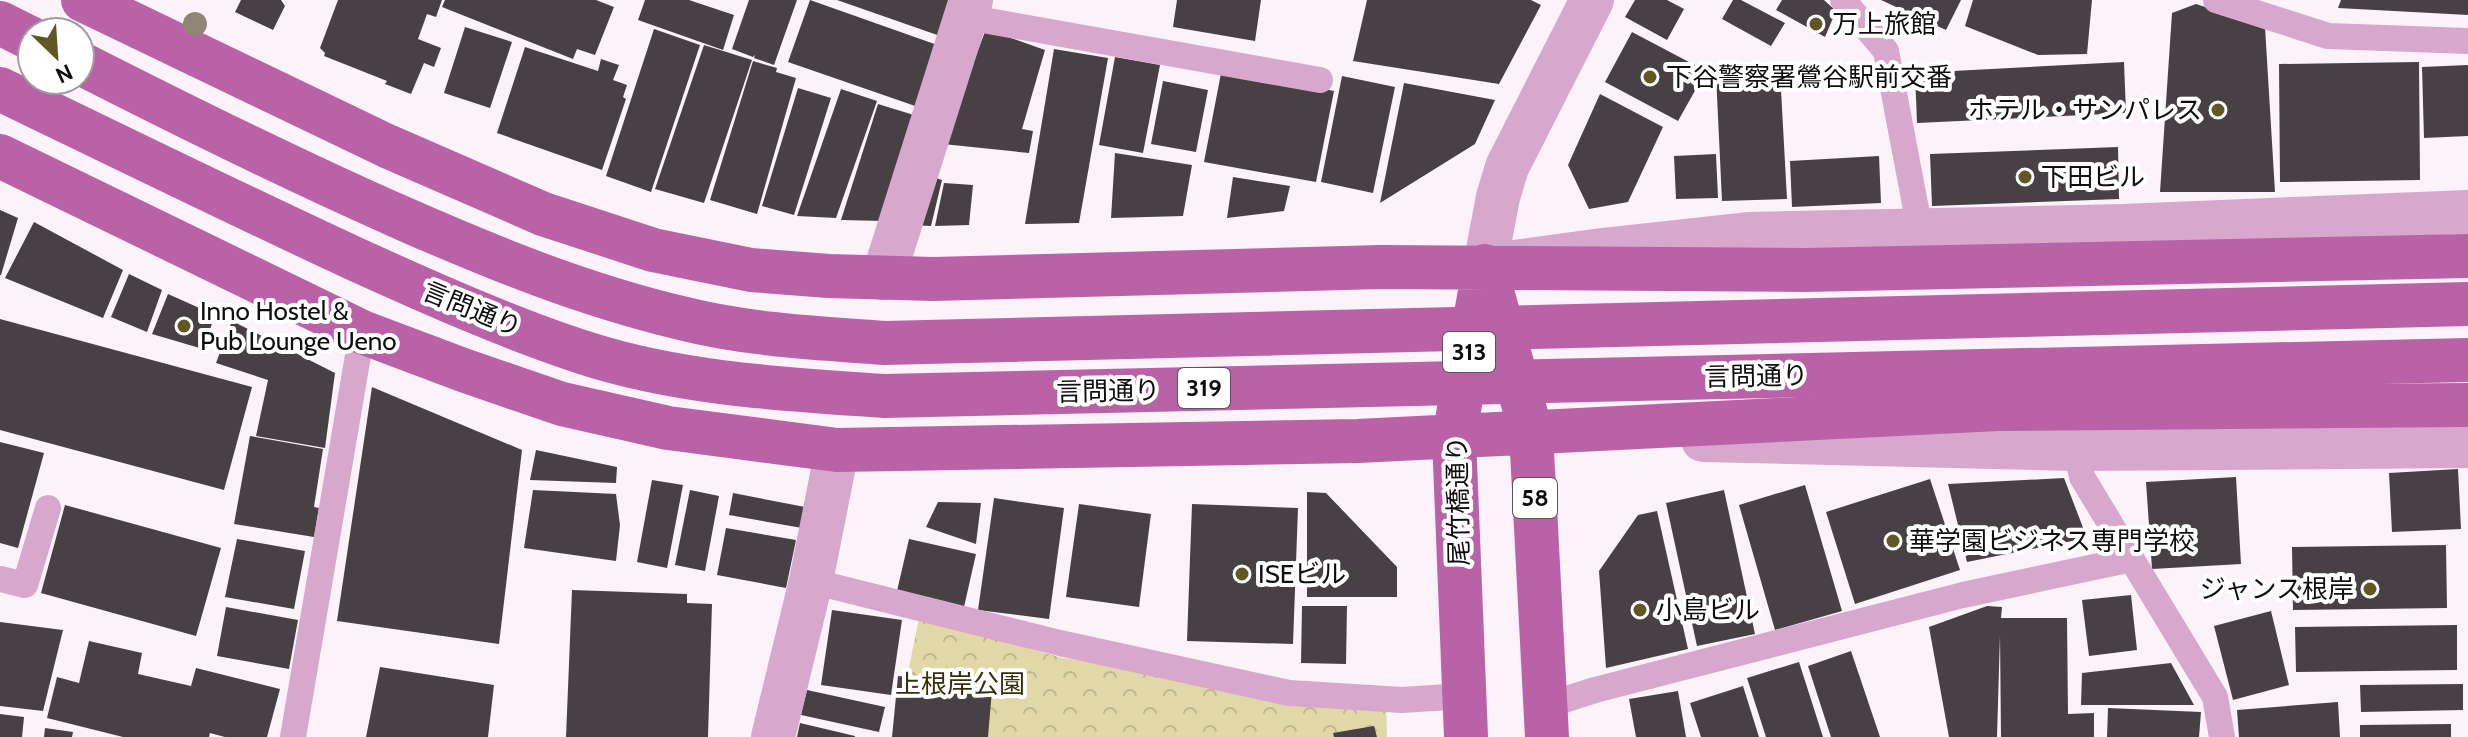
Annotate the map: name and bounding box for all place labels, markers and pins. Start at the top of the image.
place label: 万上旅館 [1832,8,1936,40]
marker: 万上旅館 [1807,15,1825,33]
place label: 下谷警察署鶯谷駅前交番 [1666,61,1952,93]
marker: 下谷警察署鶯谷駅前交番 [1641,68,1659,86]
place label: ホテル・サンパレス [1968,94,2202,126]
marker: ホテル・サンパレス [2209,101,2227,119]
place label: 下田ビル [2041,161,2145,193]
marker: 下田ビル [2016,168,2034,186]
place label: Inno Hostel & Pub Lounge Ueno [200,295,397,357]
marker: Inno Hostel & Pub Lounge Ueno [175,317,193,335]
place label: 華学園ビジネス専門学校 [1909,525,2195,557]
marker: 華学園ビジネス専門学校 [1884,532,1902,550]
place label: ISEビル [1258,558,1346,590]
marker: ISEビル [1233,565,1251,583]
place label: ジャンス根岸 [2200,573,2354,605]
marker: ジャンス根岸 [2361,580,2379,598]
place label: 小島ビル [1656,594,1760,626]
marker: 小島ビル [1631,601,1649,619]

